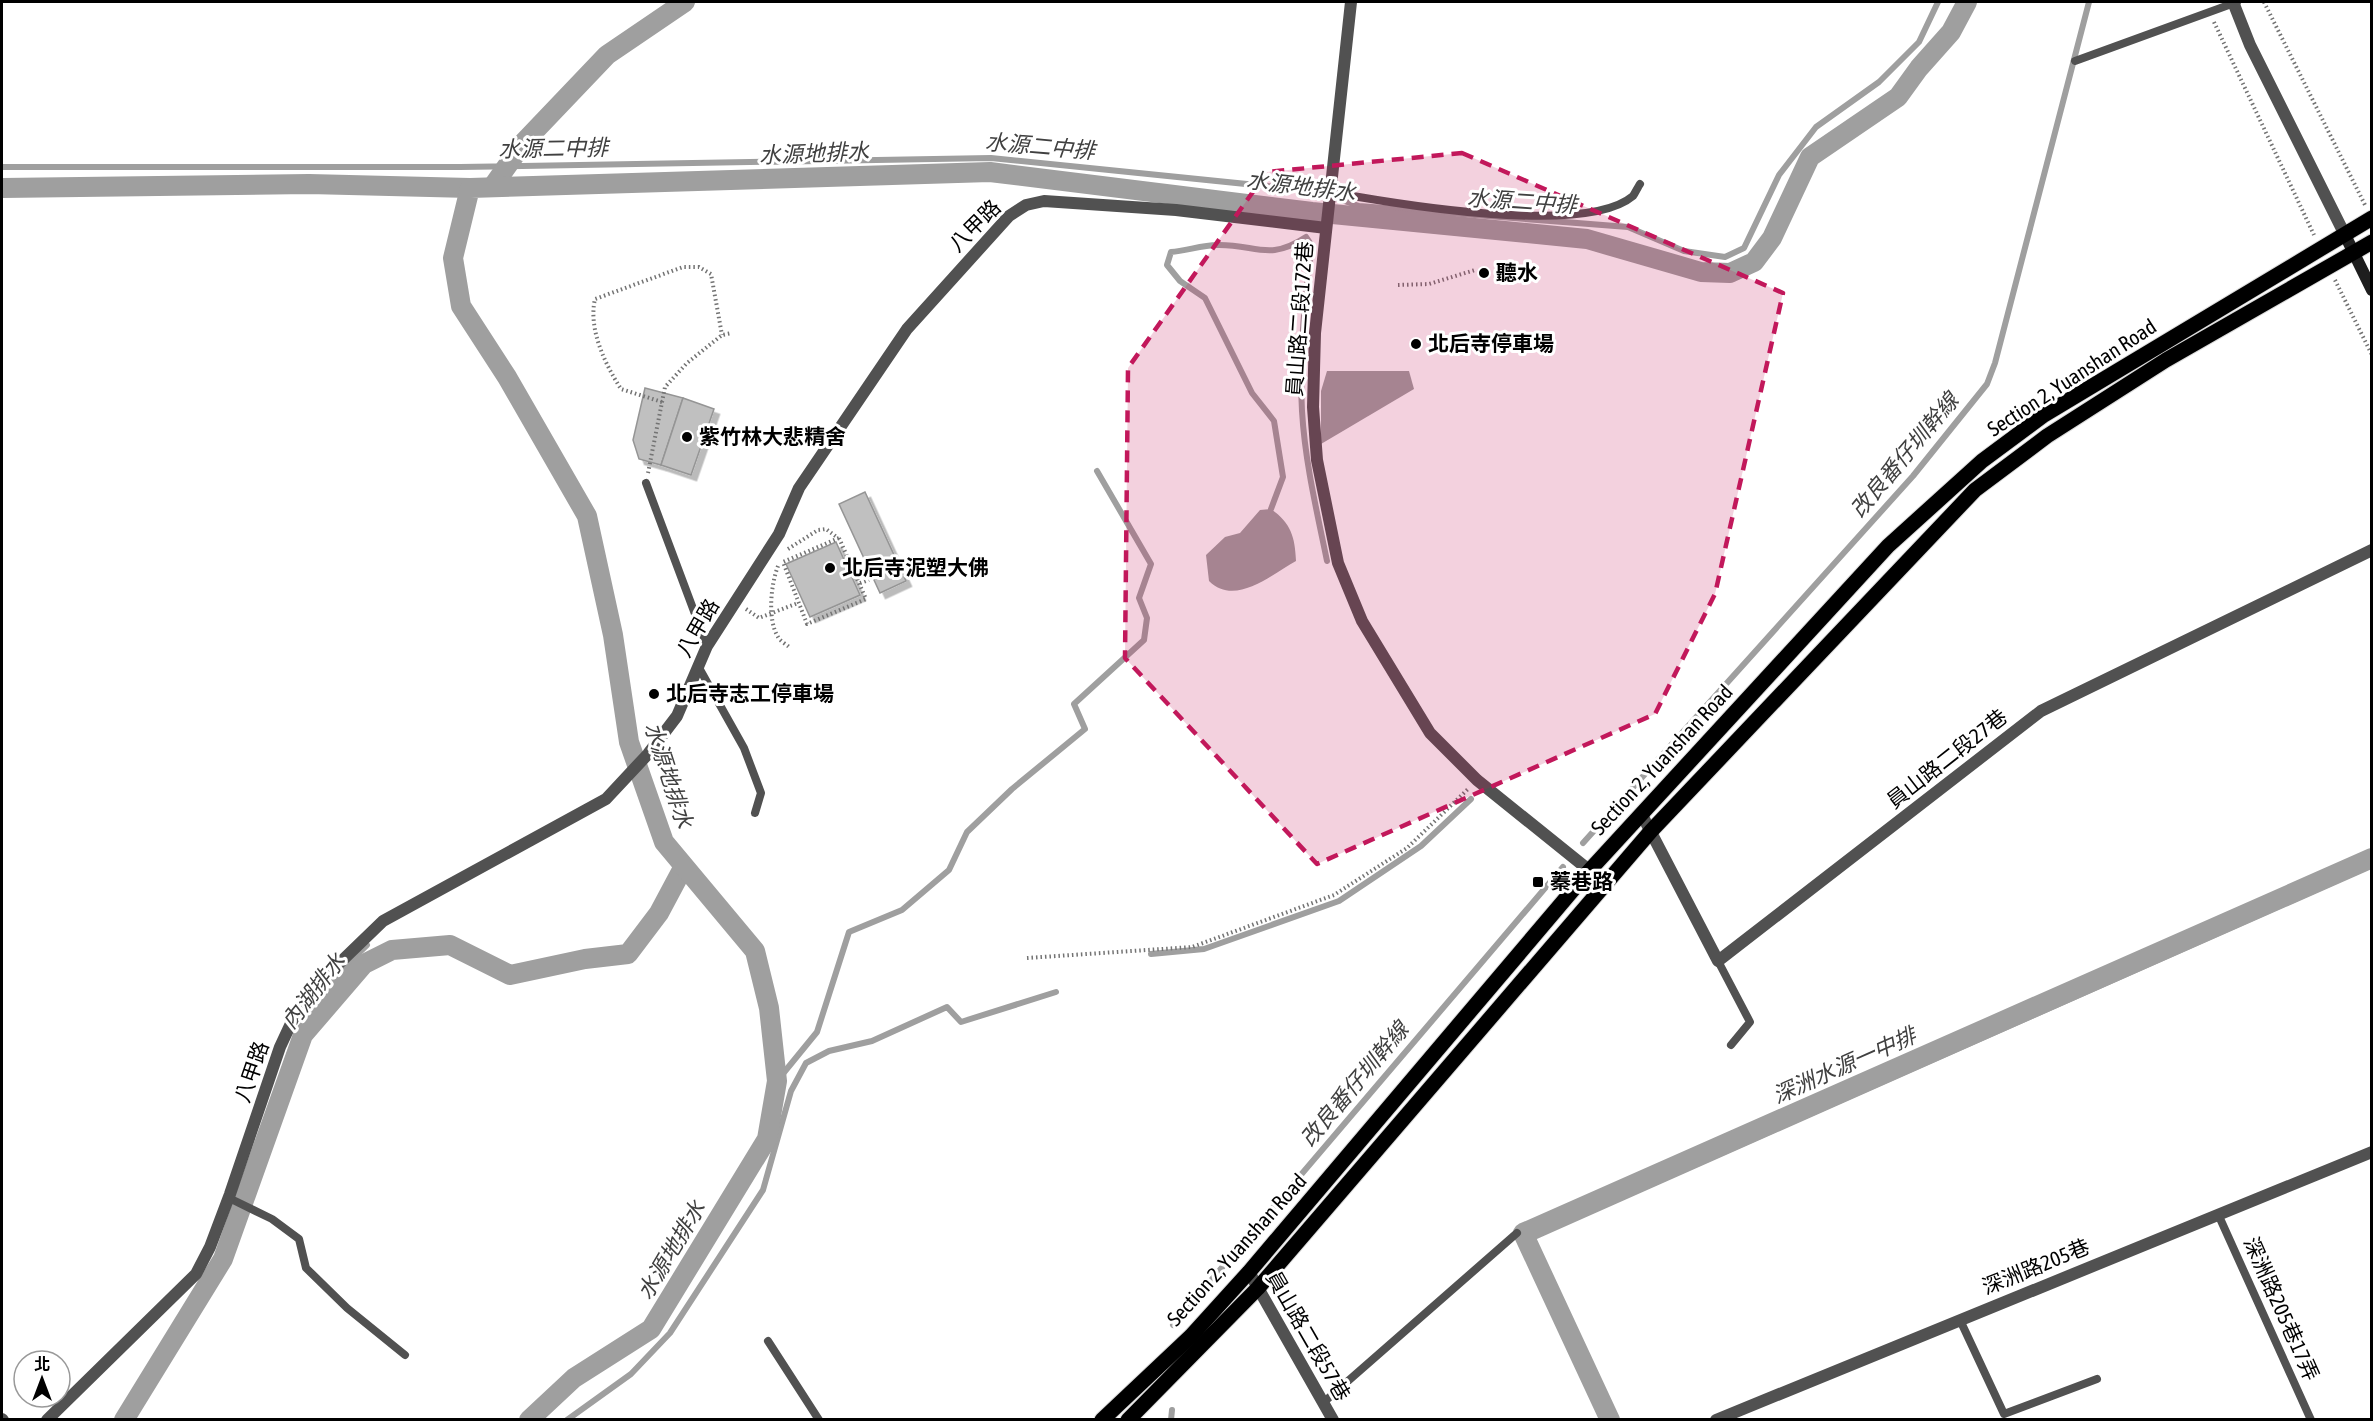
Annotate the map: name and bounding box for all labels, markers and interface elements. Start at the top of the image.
water label: 水源二中排 [984,128,1099,164]
water label: 水源二中排 [498,134,611,162]
water label: 水源地排水 [759,138,870,168]
water label: 水源地排水 [1245,166,1358,206]
water label: 水源二中排 [1466,184,1581,218]
street label: 八甲路 [944,195,1005,256]
street label: 員山路二段172巷 [1282,240,1316,397]
place label: 聽水 [1496,260,1538,284]
marker: 聽水 [1477,266,1491,280]
street label: Section 2, Yuanshan Road [1983,314,2160,441]
place label: 北后寺停車場 [1428,331,1554,355]
marker: 北后寺停車場 [1409,337,1423,351]
water label: 改良番仔圳幹線 [1845,385,1965,522]
place label: 紫竹林大悲精舍 [699,424,846,448]
marker: 紫竹林大悲精舍 [680,430,694,444]
place label: 北后寺泥塑大佛 [842,555,989,579]
marker: 北后寺泥塑大佛 [823,561,837,575]
street label: 八甲路 [671,594,723,661]
street label: Section 2, Yuanshan Road [1586,679,1737,839]
place label: 北后寺志工停車場 [666,681,834,705]
marker: 北后寺志工停車場 [647,687,661,701]
street label: 員山路二段27巷 [1882,704,2011,813]
water label: 水源地排水 [640,719,699,832]
place label: 蓁巷路 [1550,869,1613,893]
marker: 蓁巷路 [1531,875,1545,889]
water label: 內湖排水 [276,948,351,1034]
water label: 改良番仔圳幹線 [1295,1014,1415,1151]
water label: 深洲水源一中排 [1768,1021,1922,1108]
street label: 八甲路 [229,1038,273,1105]
street label: Section 2, Yuanshan Road [1162,1168,1311,1330]
water label: 水源地排水 [632,1195,711,1304]
street label: 深洲路205巷17弄 [2240,1233,2324,1384]
street label: 深洲路205巷 [1978,1234,2093,1298]
street label: 員山路二段57巷 [1262,1266,1356,1405]
north arrow [12,1349,72,1409]
text: 北 [34,1355,50,1373]

